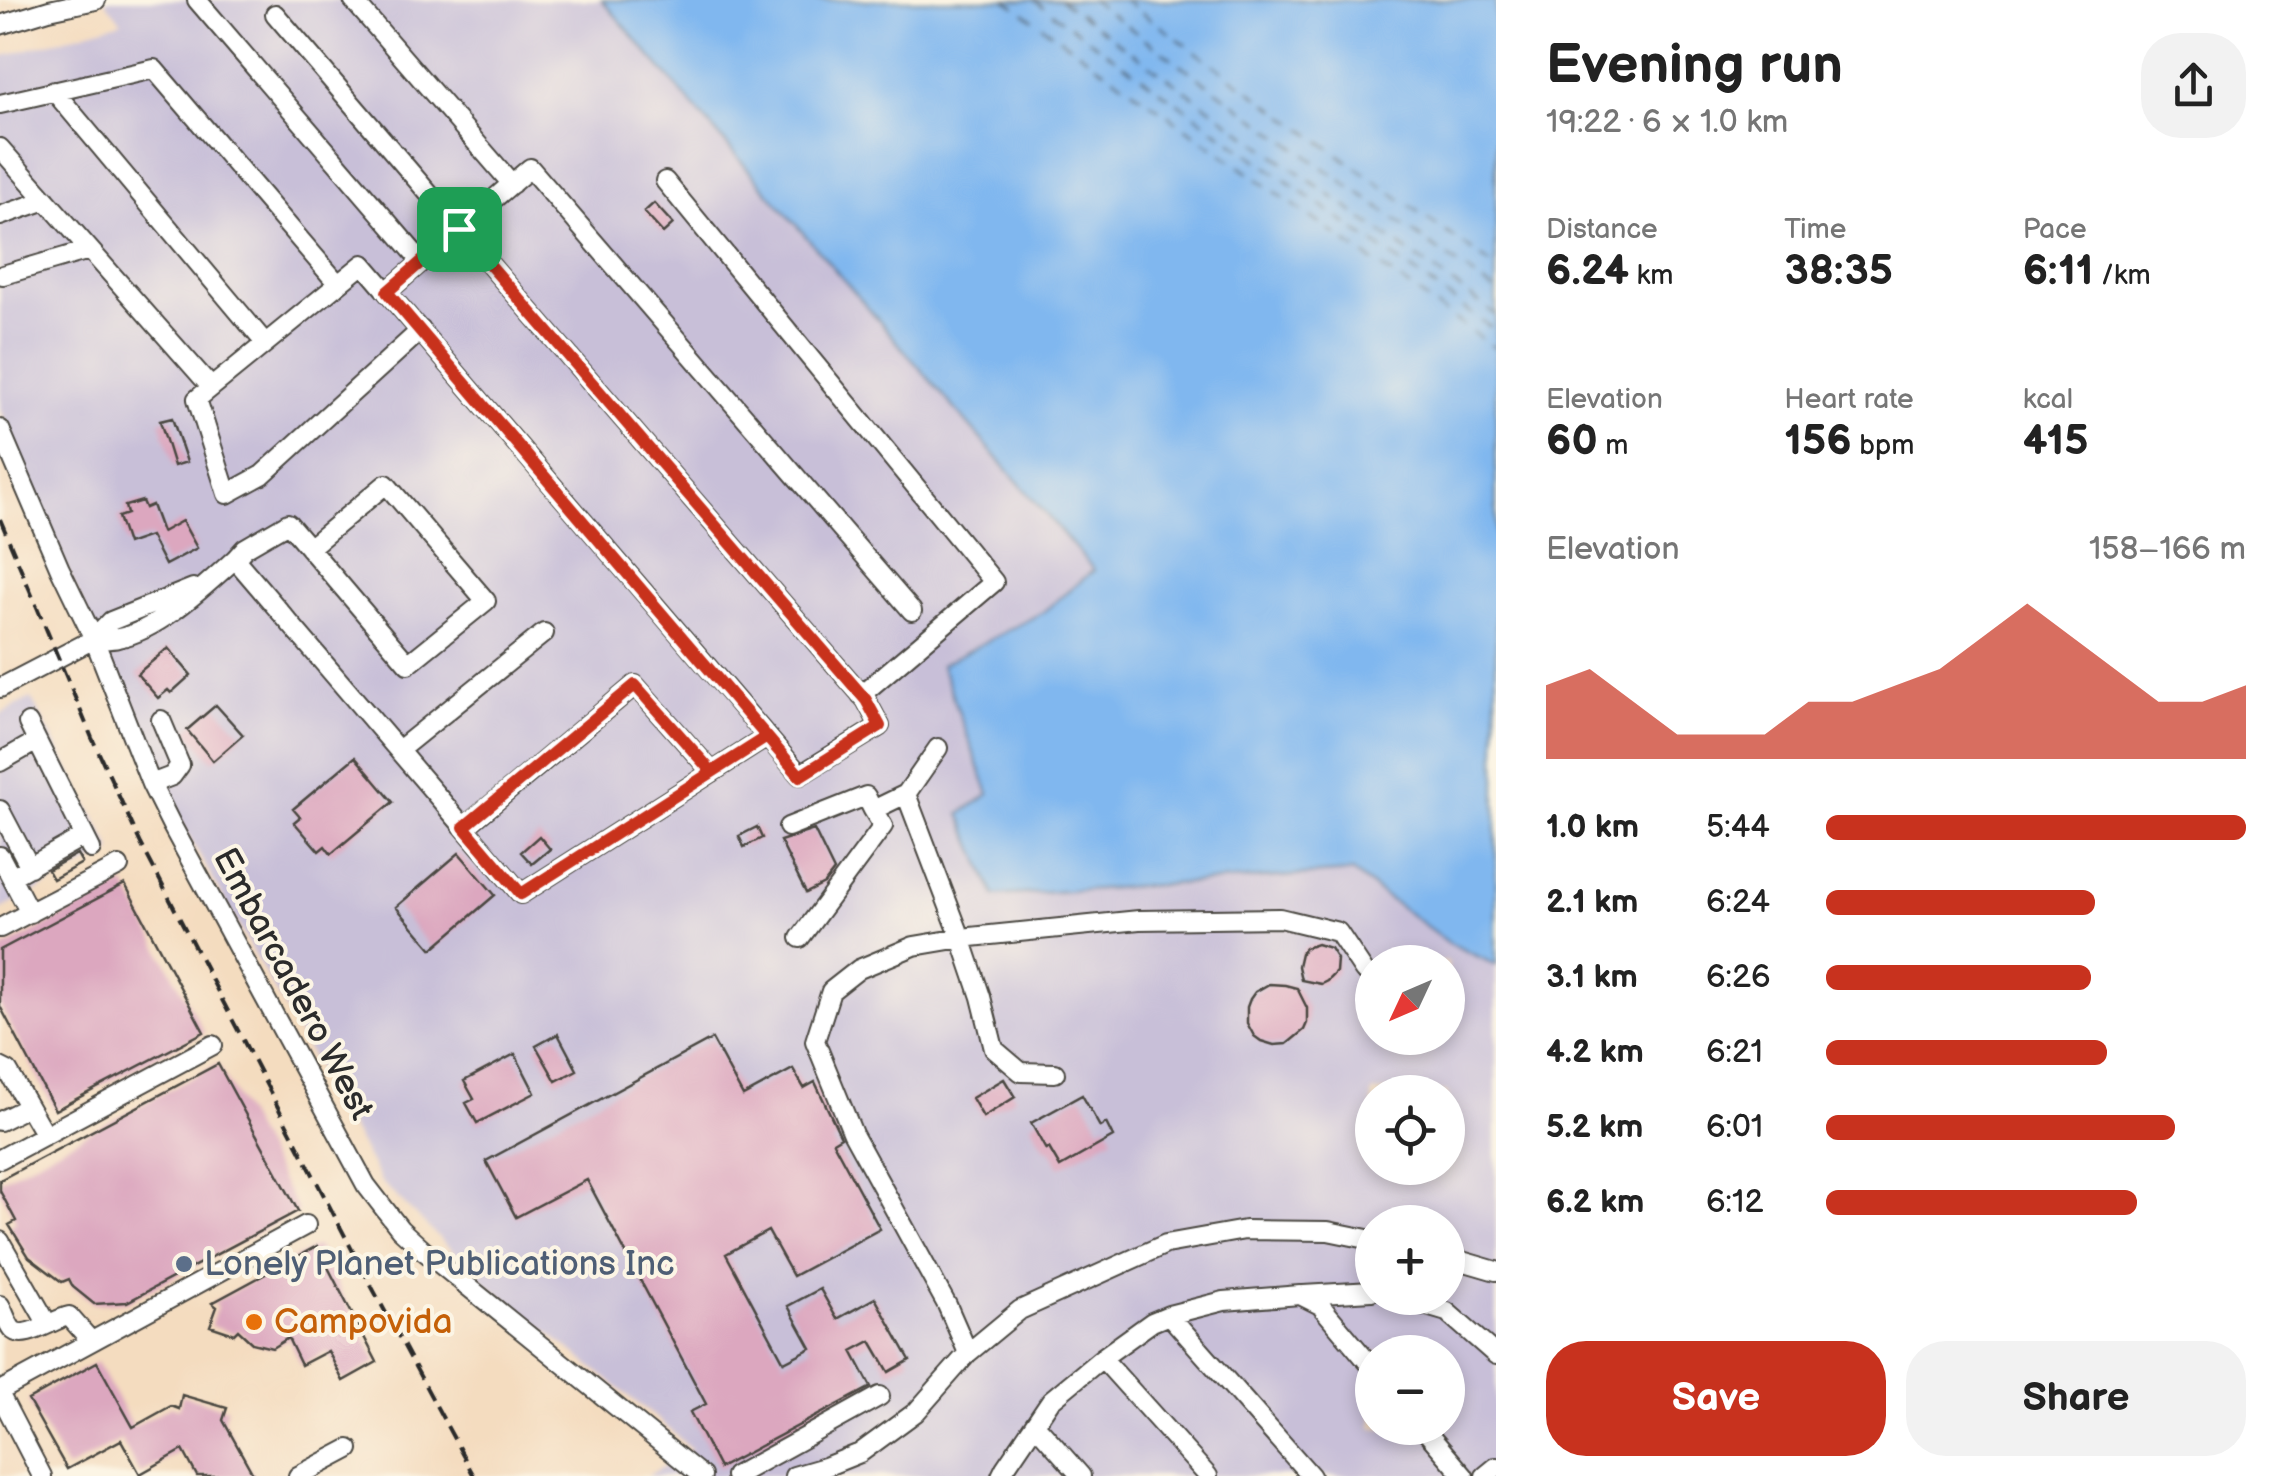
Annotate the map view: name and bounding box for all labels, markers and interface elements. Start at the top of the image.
text: Evening run [1546,32,1843,99]
button: share [2141,33,2246,138]
text: 19:22 · 6 × 1.0 km [1546,103,1788,142]
pin [417,187,502,272]
icon: arrive [432,202,487,257]
text: Distance [1546,213,1658,246]
text: Time [1784,213,1846,246]
text: Pace [2023,213,2087,246]
text: 6.24 [1546,246,1629,297]
text: 38:35 [1784,246,1893,297]
text: 6:11 [2023,246,2094,297]
text: km [1629,259,1673,292]
text: /km [2094,259,2151,292]
text: Elevation [1546,383,1663,416]
text: Heart rate [1784,383,1914,416]
text: kcal [2023,383,2073,416]
text: 60 [1546,416,1598,467]
text: 156 [1784,416,1852,467]
text: 415 [2023,416,2088,467]
text: m [1598,429,1628,462]
text: bpm [1852,429,1914,462]
text: Elevation [1546,530,1679,569]
text: 158–166 m [2089,530,2246,569]
text: 1.0 km [1546,808,1639,847]
text: 5:44 [1706,808,1770,847]
street label: Embarcadero West [203,841,383,1127]
text: 2.1 km [1546,883,1638,922]
text: 6:24 [1706,883,1770,922]
north arrow [1355,945,1465,1055]
map controls [1355,945,1465,1445]
text: 3.1 km [1546,958,1638,997]
text: 6:26 [1706,958,1770,997]
text: 4.2 km [1546,1033,1644,1072]
text: 6:21 [1706,1033,1763,1072]
button: locate [1355,1075,1465,1185]
text: 5.2 km [1546,1108,1643,1147]
text: 6:01 [1706,1108,1763,1147]
text: 6.2 km [1546,1183,1644,1222]
text: 6:12 [1706,1183,1763,1222]
button: + [1355,1205,1465,1315]
place label: Lonely Planet Publications Inc [204,1243,675,1286]
marker: Lonely Planet Publications Inc [173,1253,195,1275]
place label: Campovida [274,1301,452,1344]
marker: Campovida [243,1311,265,1333]
button: − [1355,1335,1465,1445]
button: Save [1546,1341,1886,1456]
button: Share [1906,1341,2246,1456]

